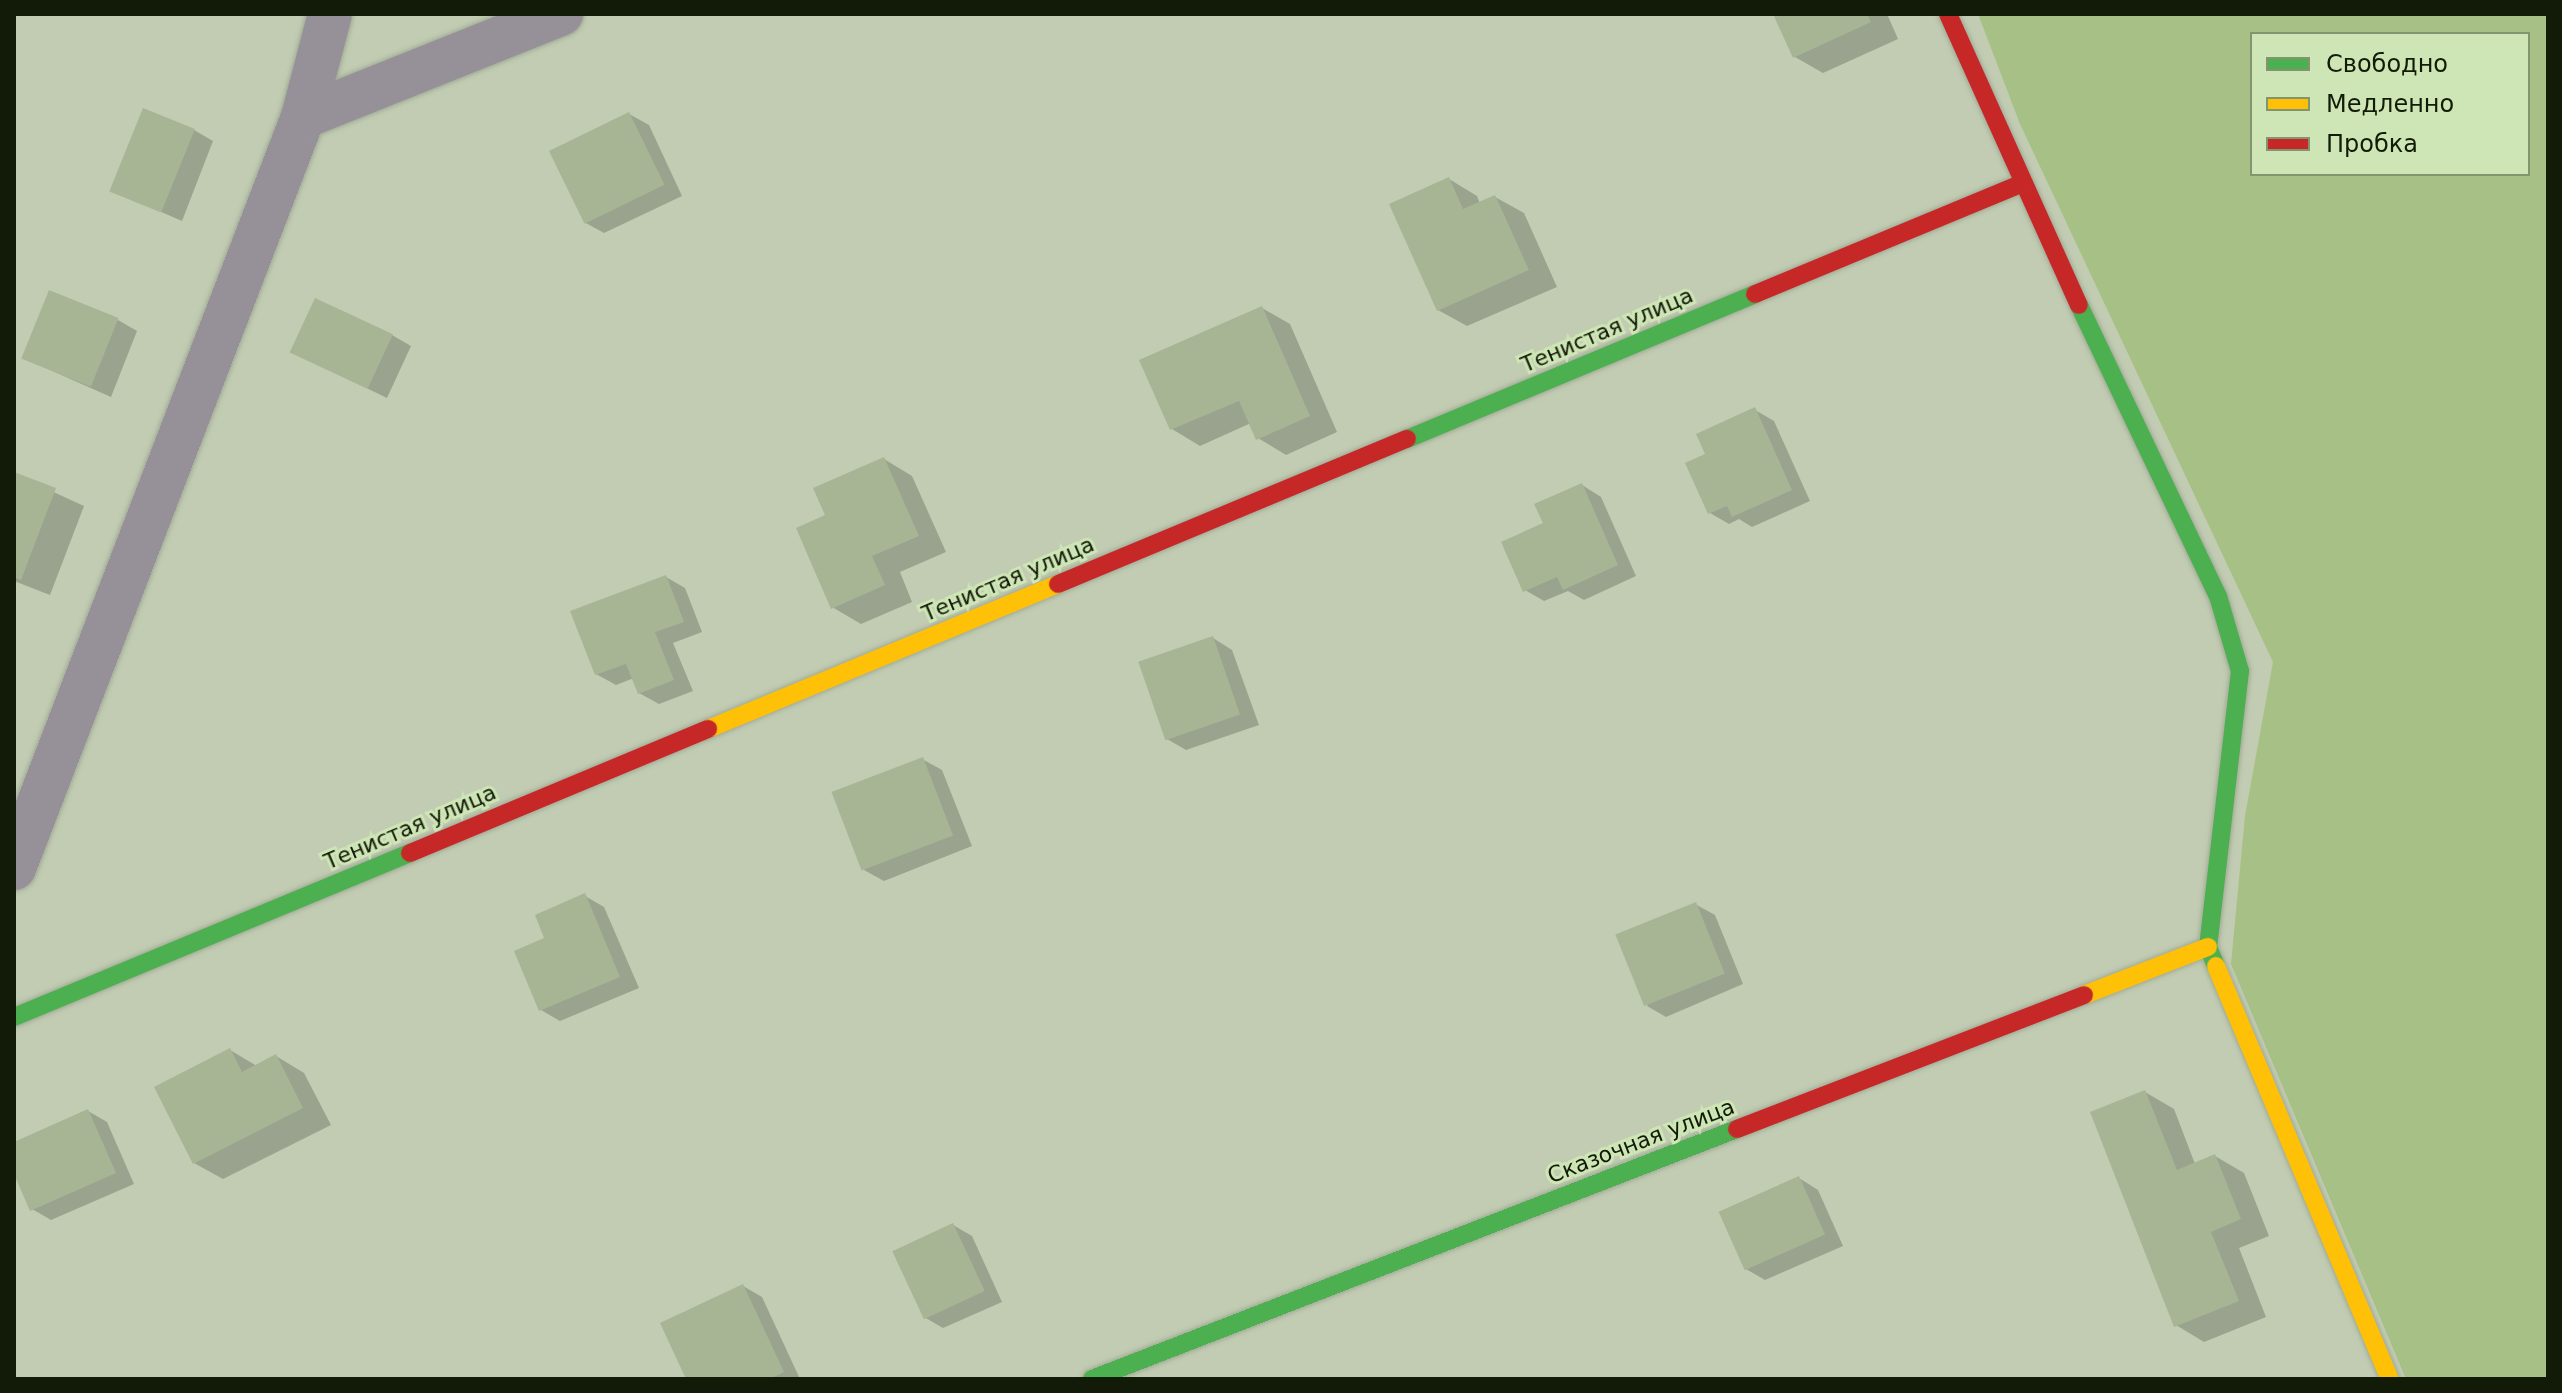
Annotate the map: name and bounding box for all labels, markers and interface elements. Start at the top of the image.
legend [2250,32,2530,176]
text: Свободно [2326,50,2448,78]
text: Медленно [2326,90,2454,118]
text: Пробка [2326,130,2418,158]
street label: Тенистая улица [1517,282,1697,378]
street label: Тенистая улица [918,531,1098,627]
street label: Тенистая улица [320,779,500,875]
street label: Сказочная улица [1544,1093,1738,1189]

